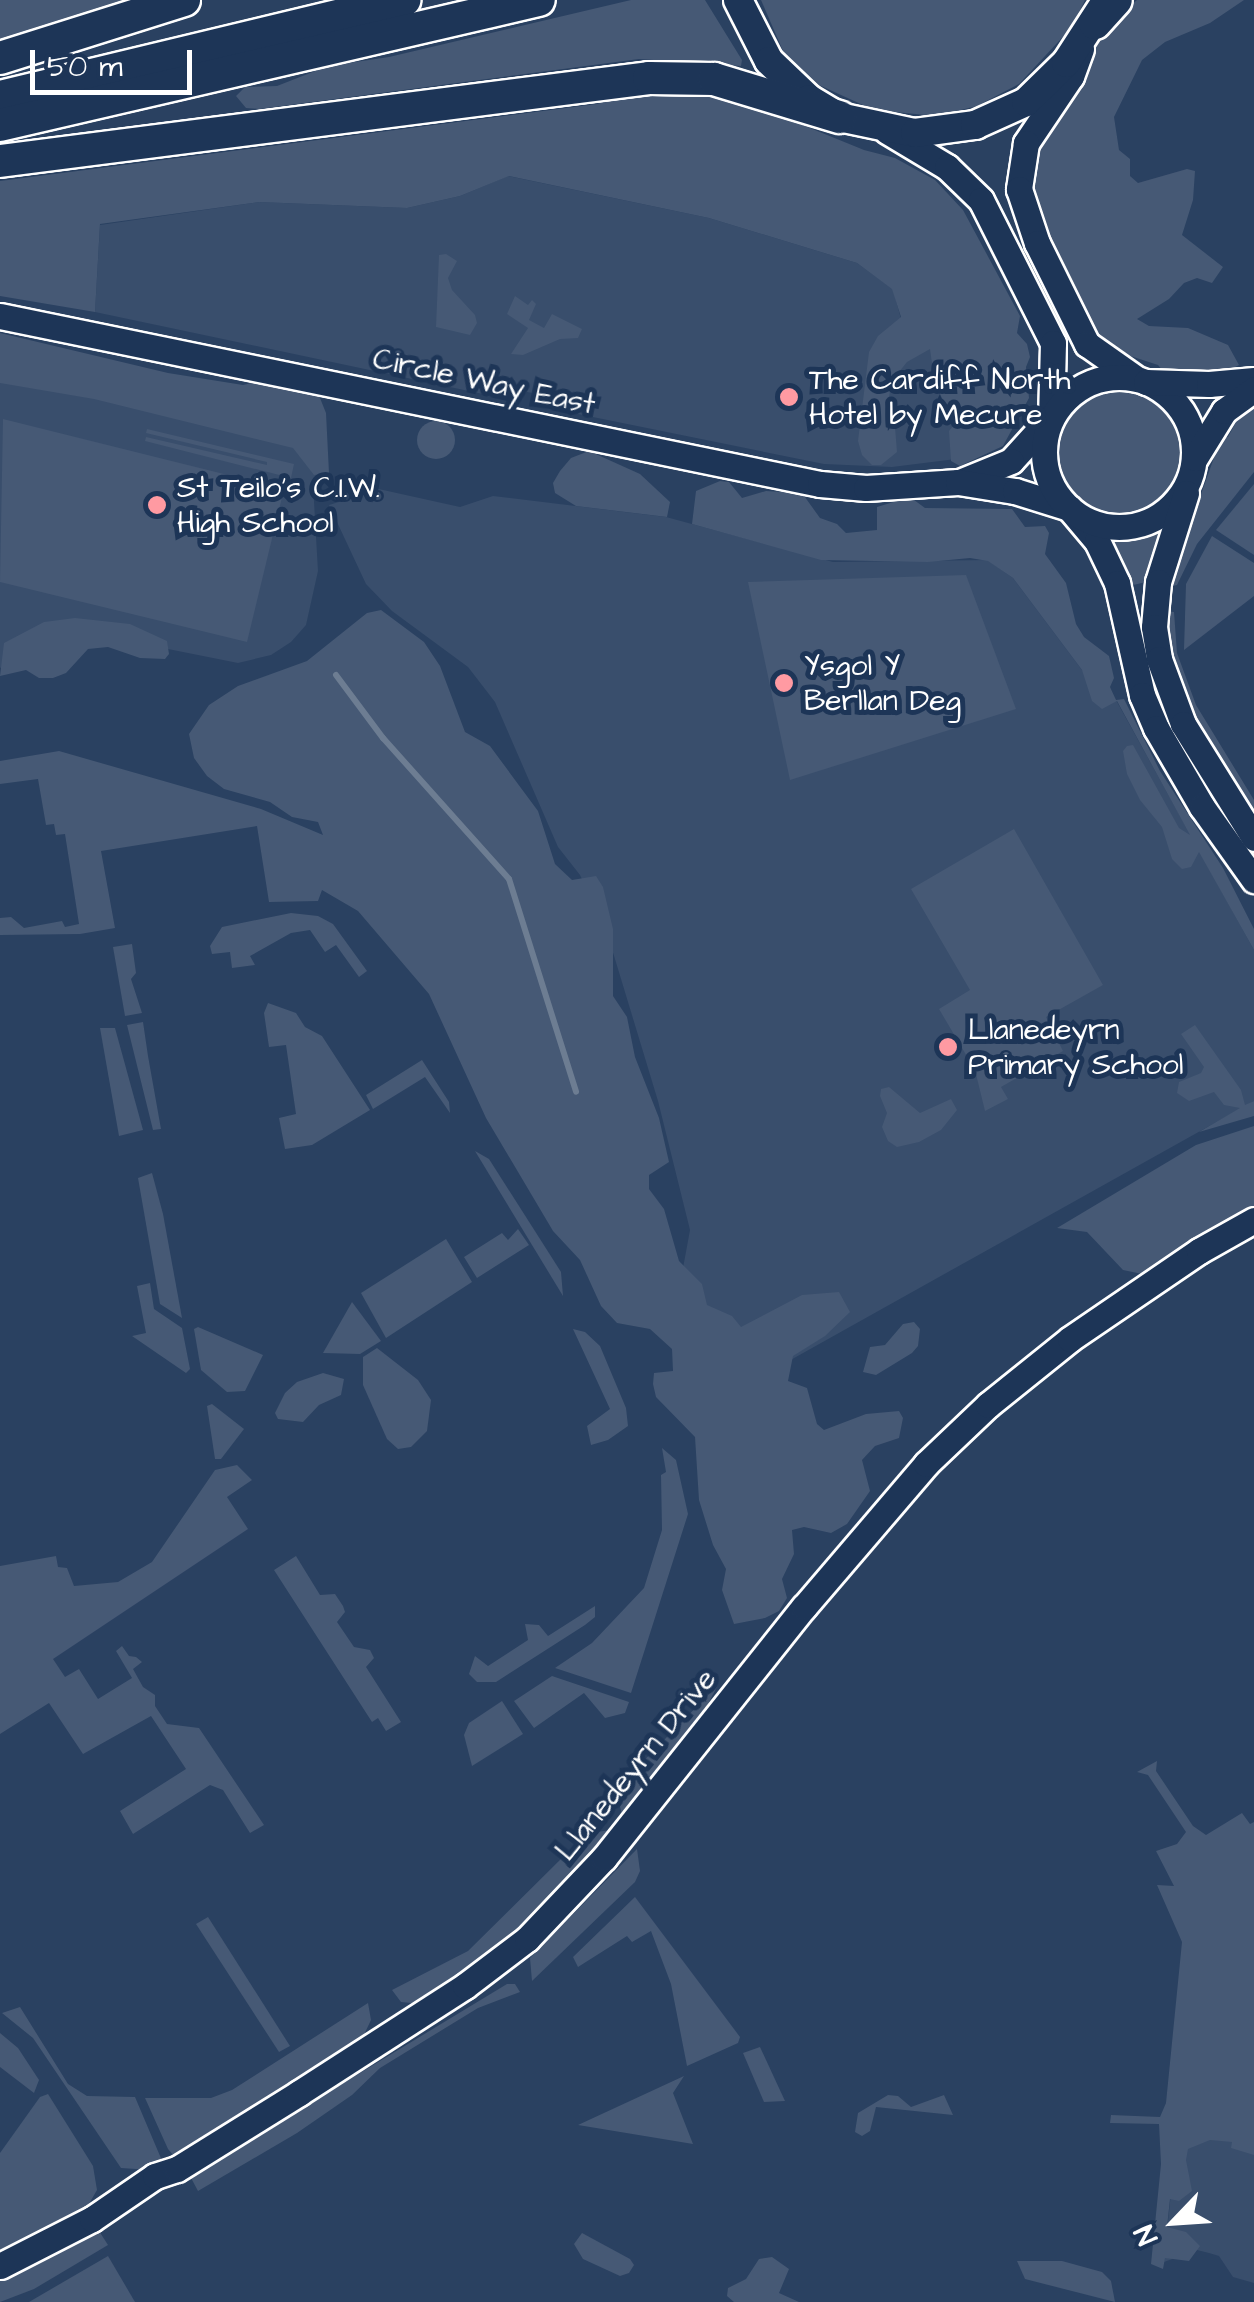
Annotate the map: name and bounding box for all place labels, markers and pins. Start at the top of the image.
place label: The Cardiff North Hotel by Mecure [809,362,1071,432]
marker: The Cardiff North Hotel by Mecure [778,386,800,408]
place label: St Teilo's C.I.W. High School [177,470,380,540]
marker: St Teilo's C.I.W. High School [146,494,168,516]
place label: Ysgol Y Berllan Deg [804,648,961,718]
marker: Ysgol Y Berllan Deg [773,672,795,694]
place label: Llanedeyrn Primary School [968,1012,1183,1082]
marker: Llanedeyrn Primary School [937,1036,959,1058]

